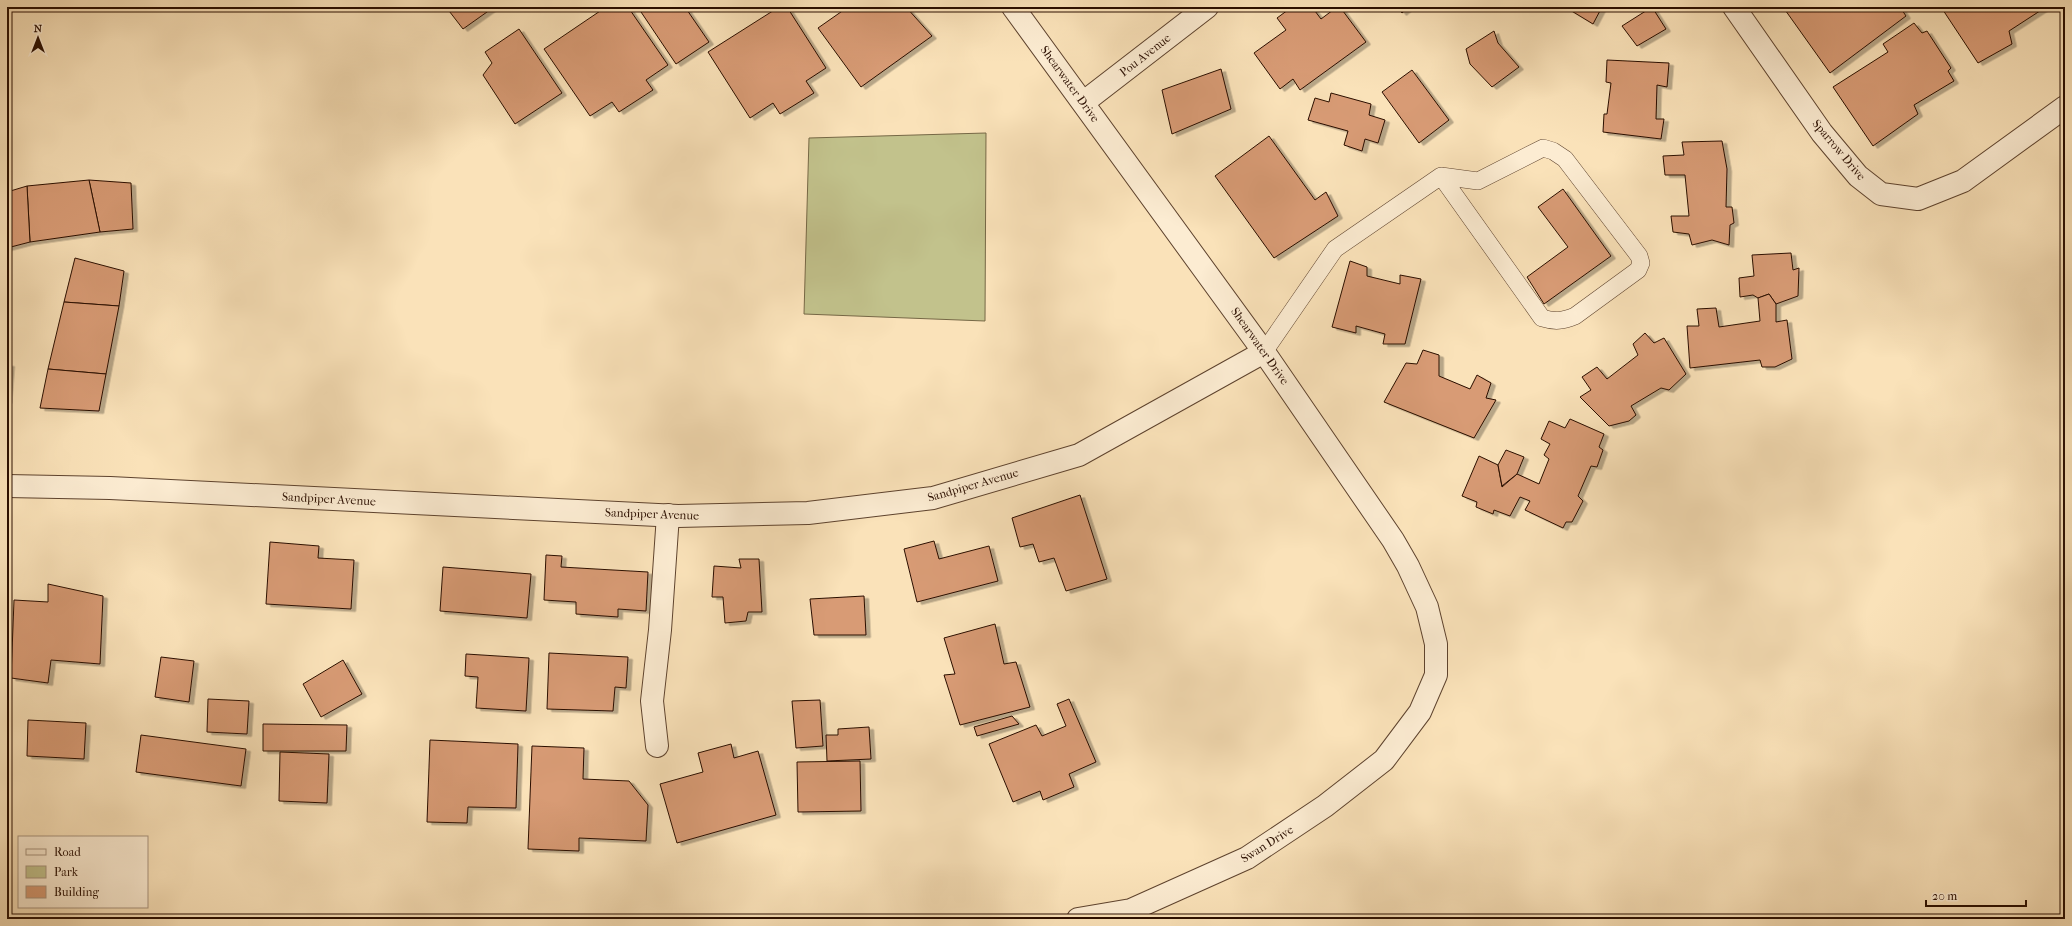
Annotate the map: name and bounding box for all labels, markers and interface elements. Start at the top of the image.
north arrow [18,18,58,58]
text: N [34,22,43,35]
street label: Pou Avenue [1117,31,1173,79]
street label: Shearwater Drive [1038,43,1102,125]
street label: Sparrow Drive [1810,117,1869,183]
street label: Shearwater Drive [1228,305,1292,387]
street label: Sandpiper Avenue [926,465,1020,505]
street label: Sandpiper Avenue [282,490,376,508]
street label: Sandpiper Avenue [605,505,699,523]
street label: Swan Drive [1238,822,1296,866]
legend [18,836,148,908]
text: Road [54,845,81,859]
text: Park [54,865,79,879]
scale bar [1926,882,2026,908]
text: Building [54,885,99,899]
text: 20 m [1932,889,1957,903]

